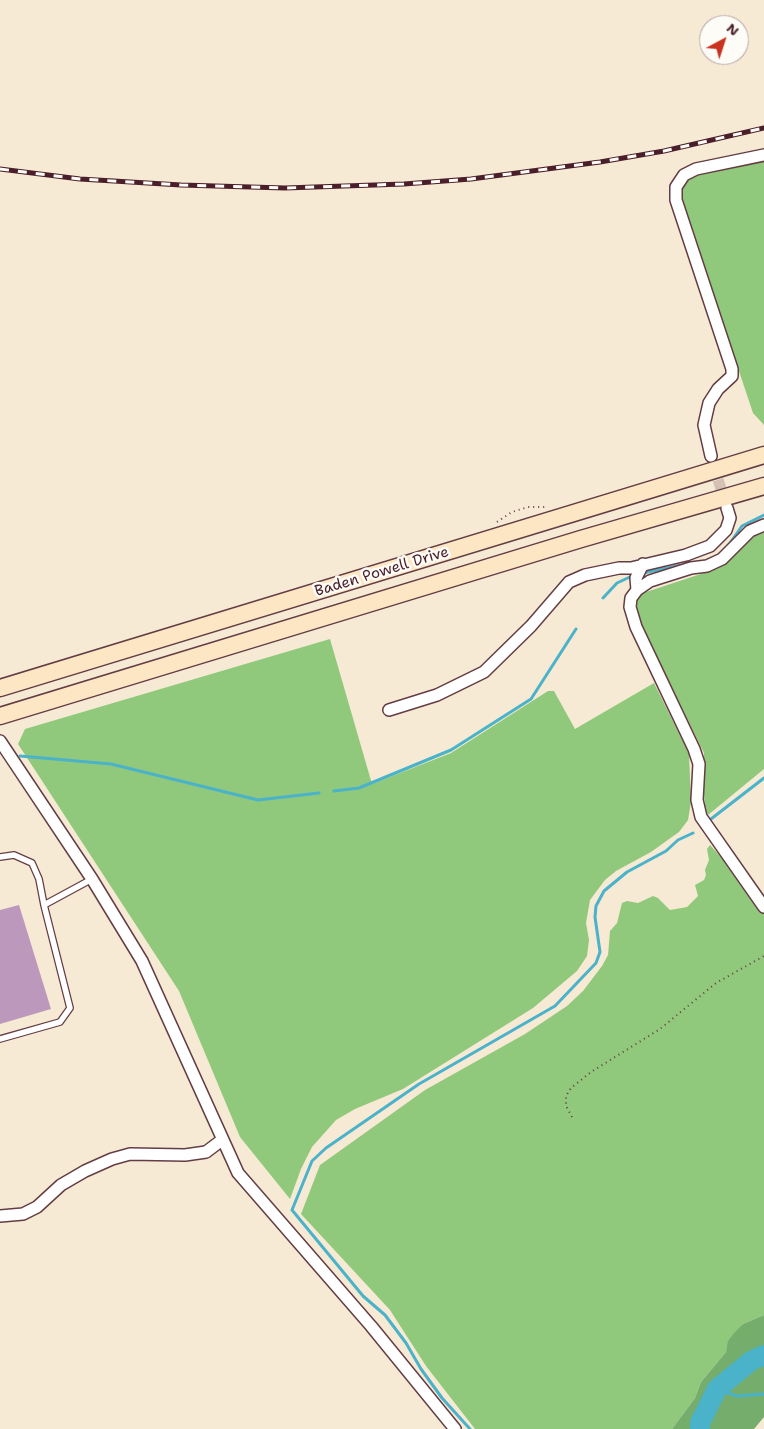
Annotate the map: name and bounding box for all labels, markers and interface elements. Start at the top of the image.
north arrow [699,15,749,65]
text: N [723,19,743,40]
street label: Baden Powell Drive [313,543,451,601]

